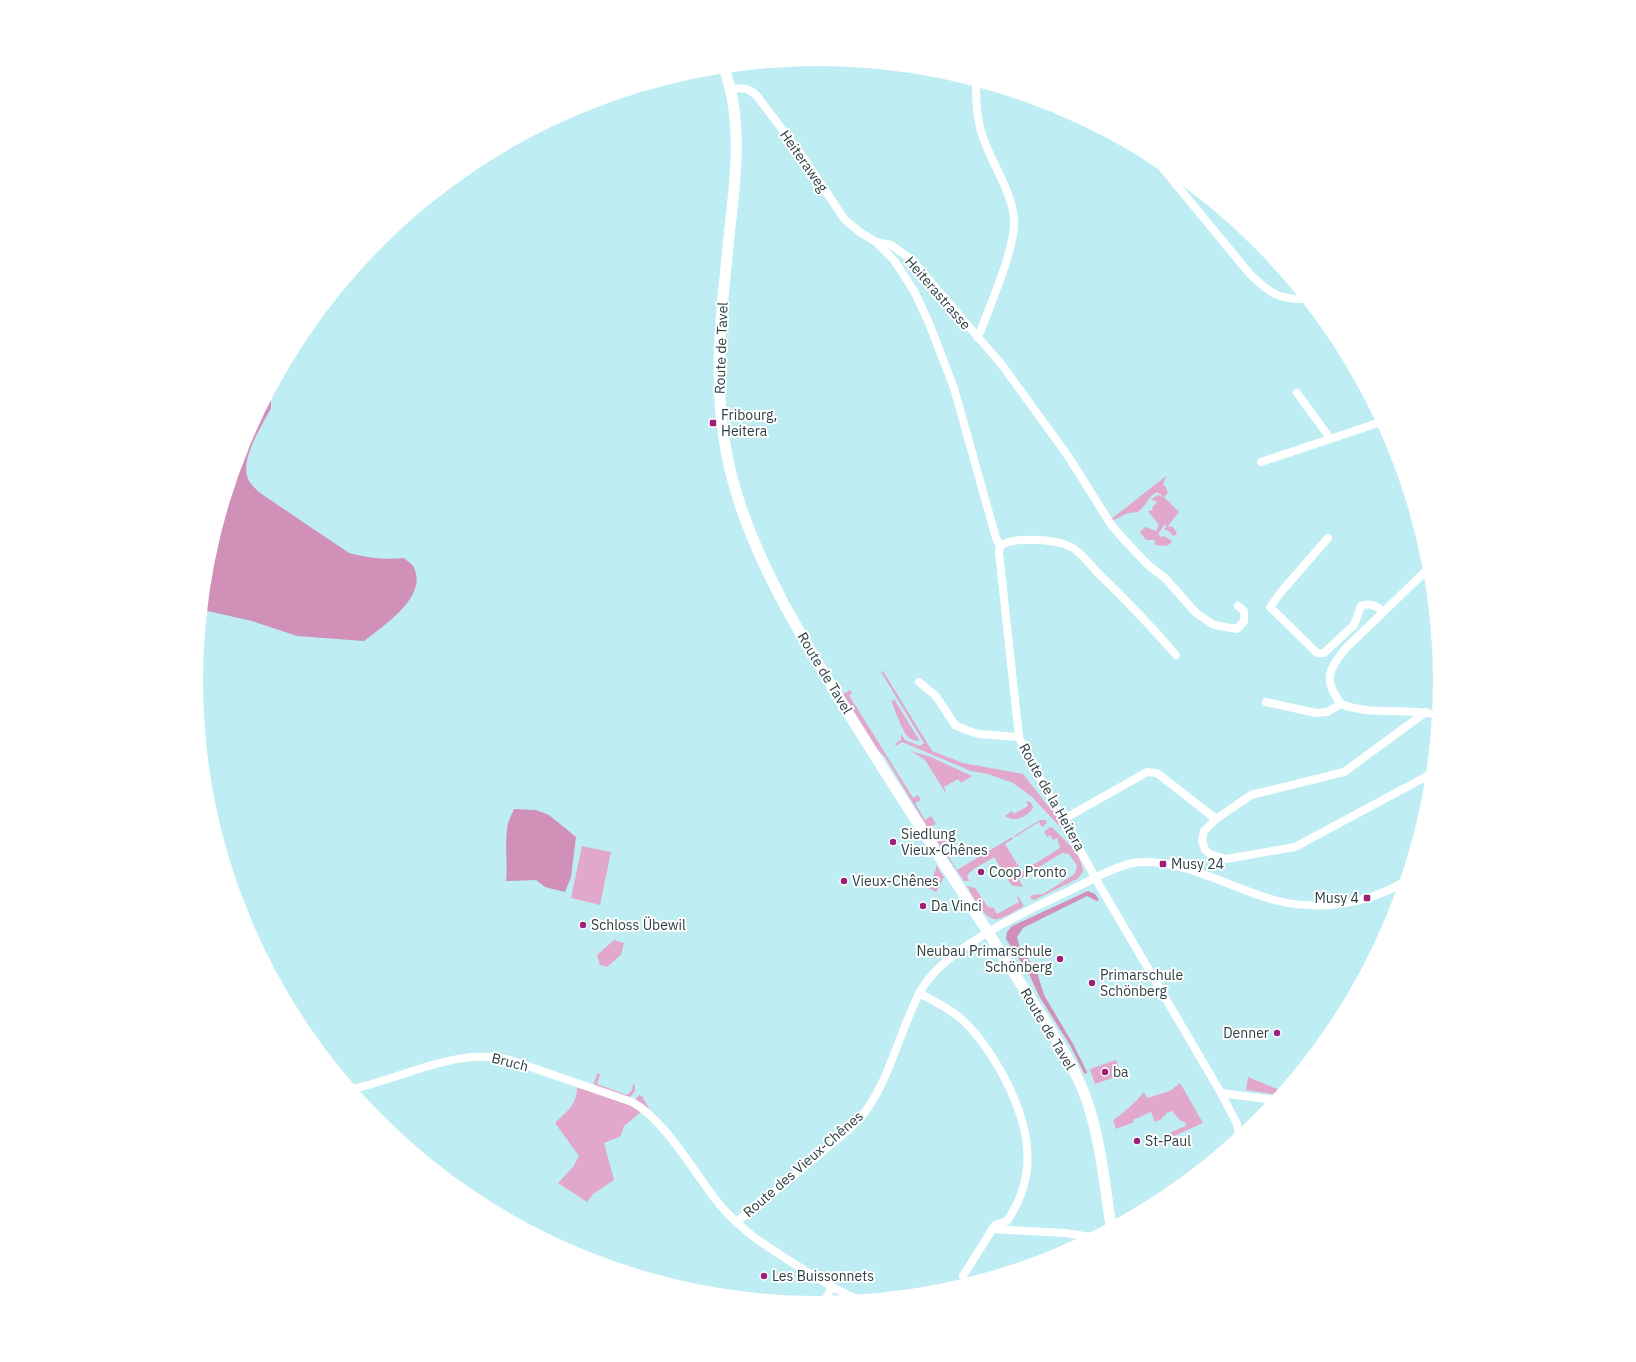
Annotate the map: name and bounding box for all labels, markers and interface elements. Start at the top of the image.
street label: Heiteraweg [776,126,832,196]
street label: Heiterastrasse [901,253,975,334]
street label: Route de Tavel [710,301,732,394]
place label: Fribourg, Heitera [721,406,777,440]
marker: Fribourg, Heitera [708,418,718,428]
street label: Route de Tavel [794,629,857,717]
street label: Route de la Heitera [1015,740,1089,854]
place label: Siedlung Vieux-Chênes [901,825,988,859]
marker: Siedlung Vieux-Chênes [888,837,898,847]
place label: Musy 24 [1171,855,1224,873]
marker: Musy 24 [1158,859,1168,869]
place label: Coop Pronto [989,863,1067,881]
marker: Coop Pronto [976,867,986,877]
place label: Vieux-Chênes [852,872,939,890]
marker: Vieux-Chênes [839,876,849,886]
place label: Musy 4 [1314,889,1359,907]
marker: Musy 4 [1362,893,1372,903]
place label: Da Vinci [931,897,982,915]
marker: Da Vinci [918,901,928,911]
place label: Schloss Übewil [591,916,686,934]
marker: Schloss Übewil [578,920,588,930]
place label: Neubau Primarschule Schönberg [917,942,1053,976]
marker: Neubau Primarschule Schönberg [1055,954,1065,964]
place label: Primarschule Schönberg [1100,966,1183,1000]
marker: Primarschule Schönberg [1087,978,1097,988]
street label: Route de Tavel [1017,985,1080,1073]
place label: Denner [1223,1024,1269,1042]
marker: Denner [1272,1028,1282,1038]
street label: Bruch [490,1049,530,1075]
place label: ba [1113,1063,1129,1081]
marker: ba [1100,1067,1110,1077]
street label: Route des Vieux-Chênes [739,1107,867,1221]
place label: St-Paul [1145,1132,1191,1150]
marker: St-Paul [1132,1136,1142,1146]
place label: Les Buissonnets [772,1267,874,1285]
marker: Les Buissonnets [759,1271,769,1281]

